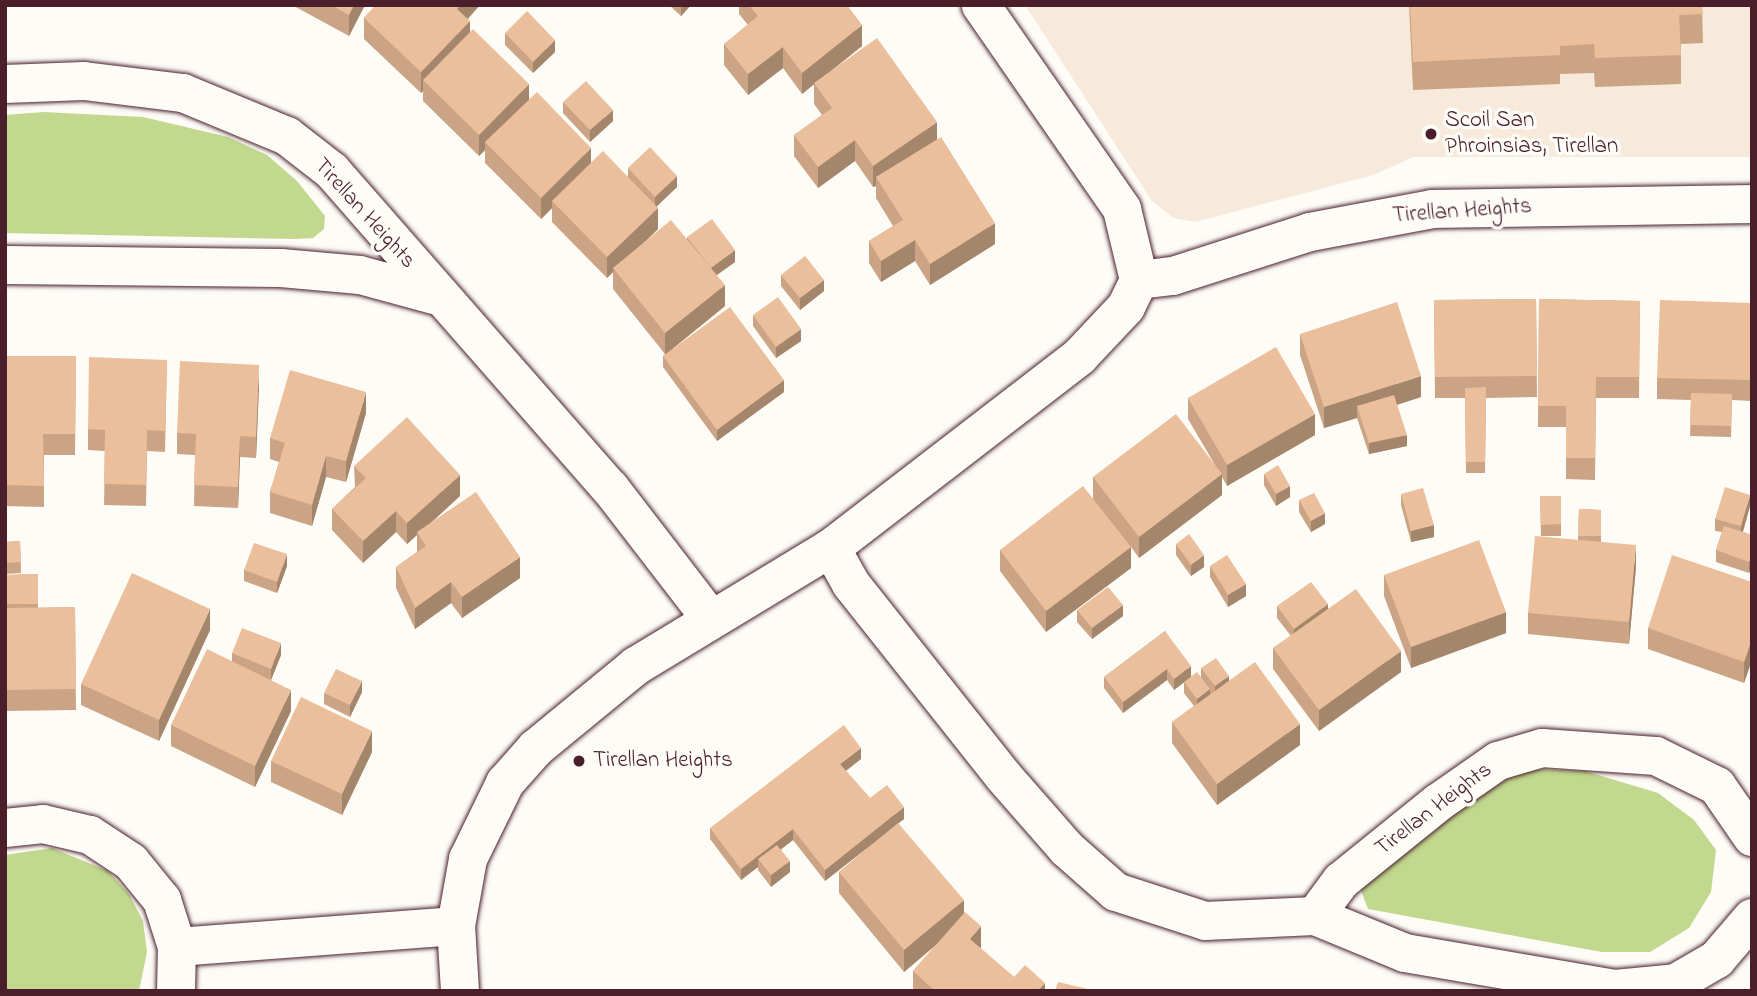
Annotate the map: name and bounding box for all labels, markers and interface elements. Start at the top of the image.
place label: Scoil San Phroinsias, Tirellan [1445,107,1618,161]
marker: Scoil San Phroinsias, Tirellan [1423,126,1439,142]
street label: Tirellan Heights [307,153,421,275]
street label: Tirellan Heights [1391,193,1533,231]
place label: Tirellan Heights [593,747,733,775]
marker: Tirellan Heights [571,753,587,769]
street label: Tirellan Heights [1370,757,1498,863]

